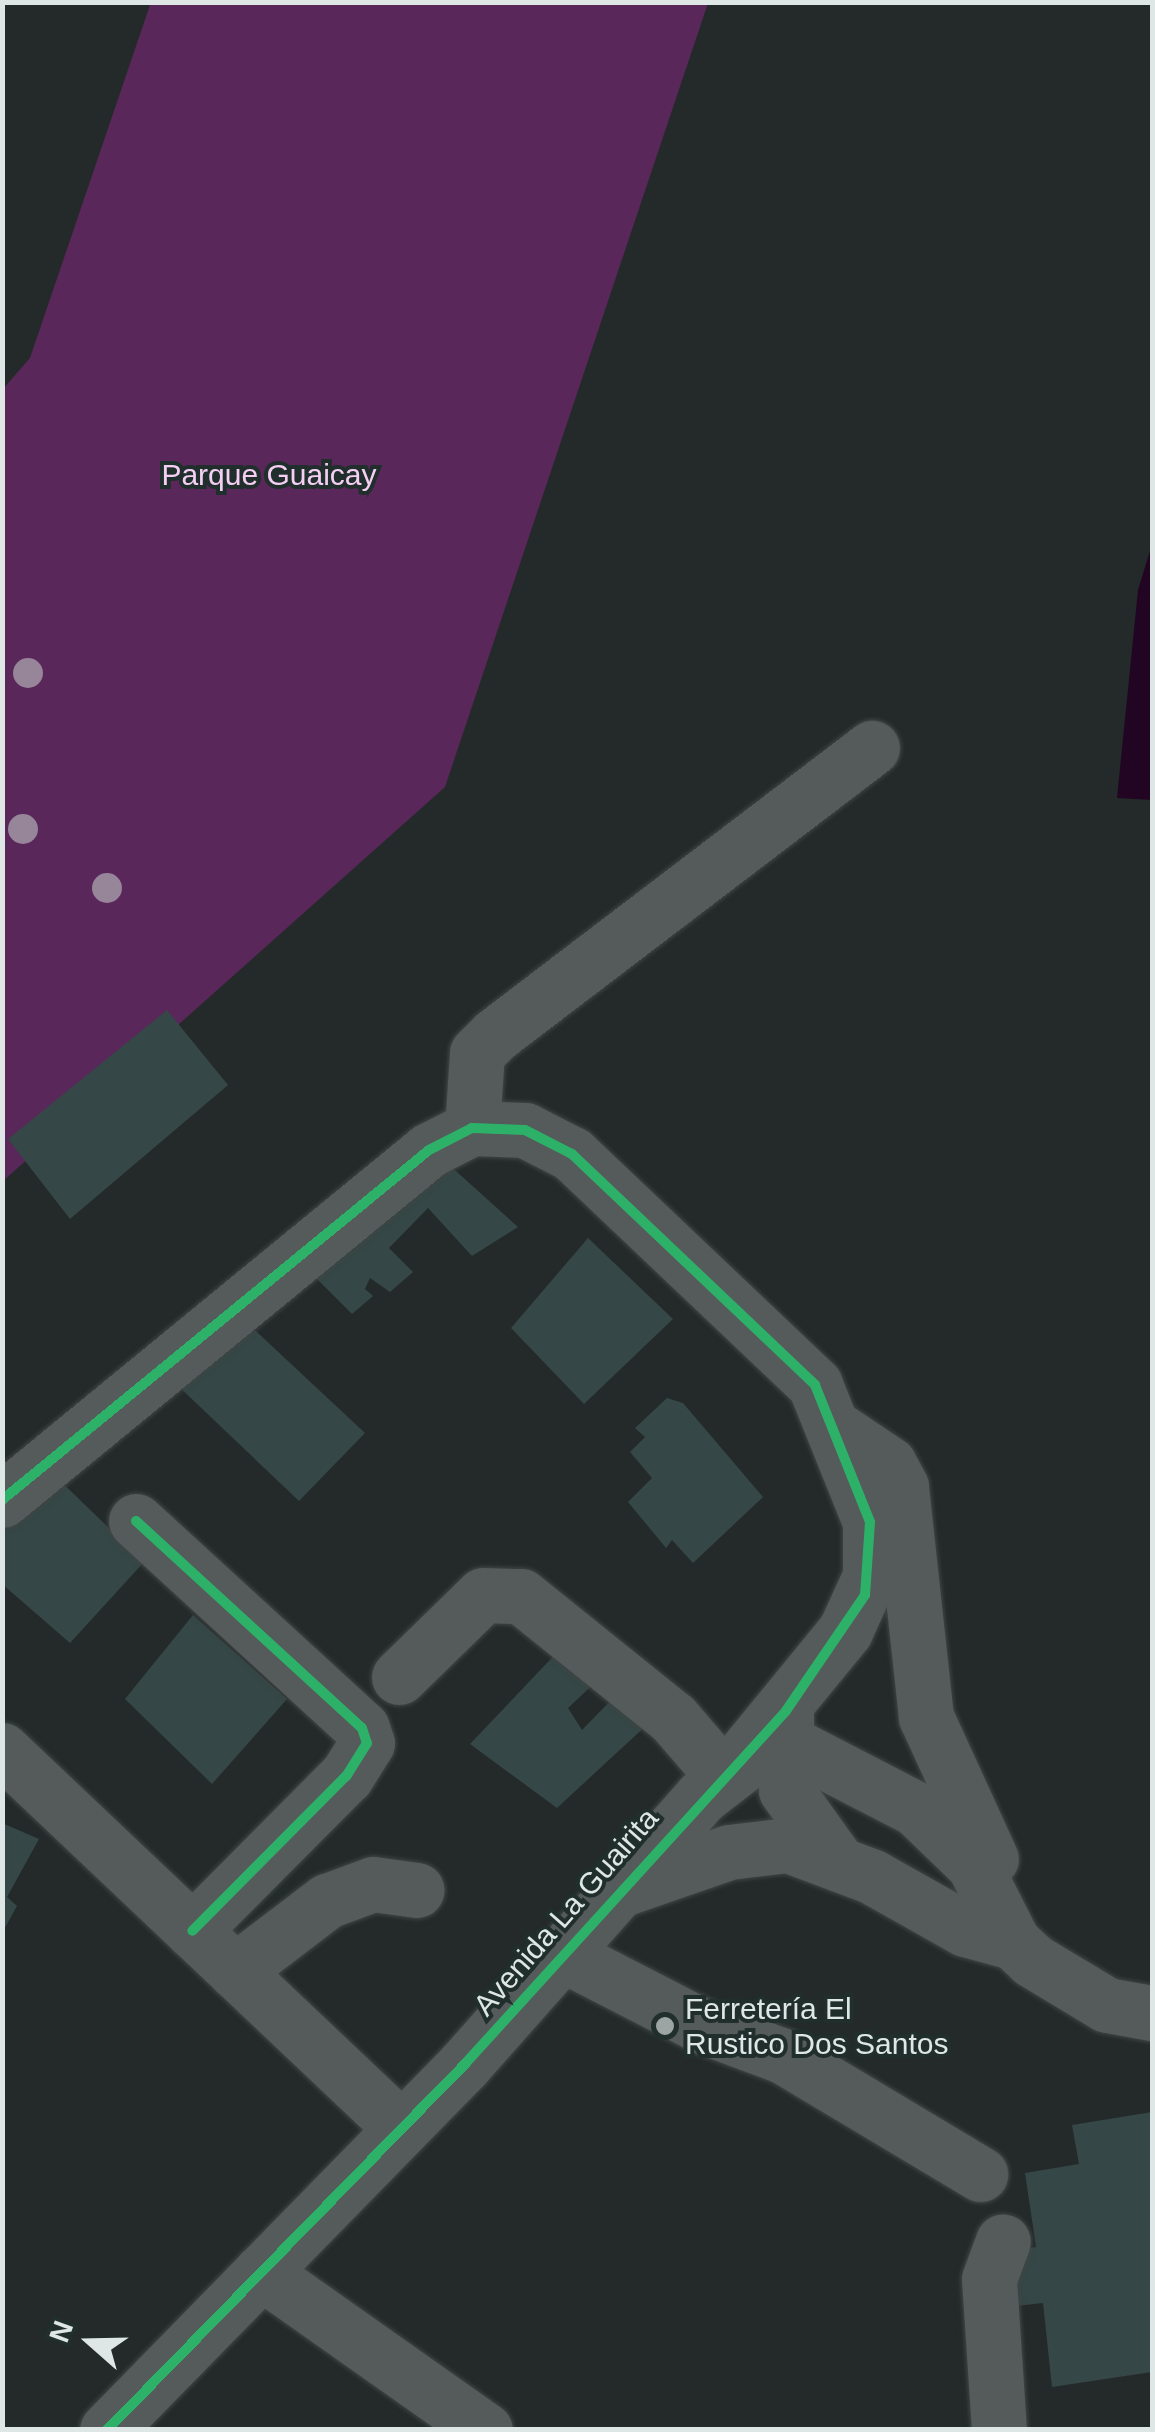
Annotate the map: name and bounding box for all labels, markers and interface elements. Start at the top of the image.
park label: Parque Guaicay [161,457,377,493]
street label: Avenida La Guairita [466,1801,666,2023]
place label: Ferretería El Rustico Dos Santos [685,1991,948,2062]
marker: Ferretería El Rustico Dos Santos [654,2015,676,2037]
north arrow [40,2292,140,2392]
text: N [43,2317,79,2346]

